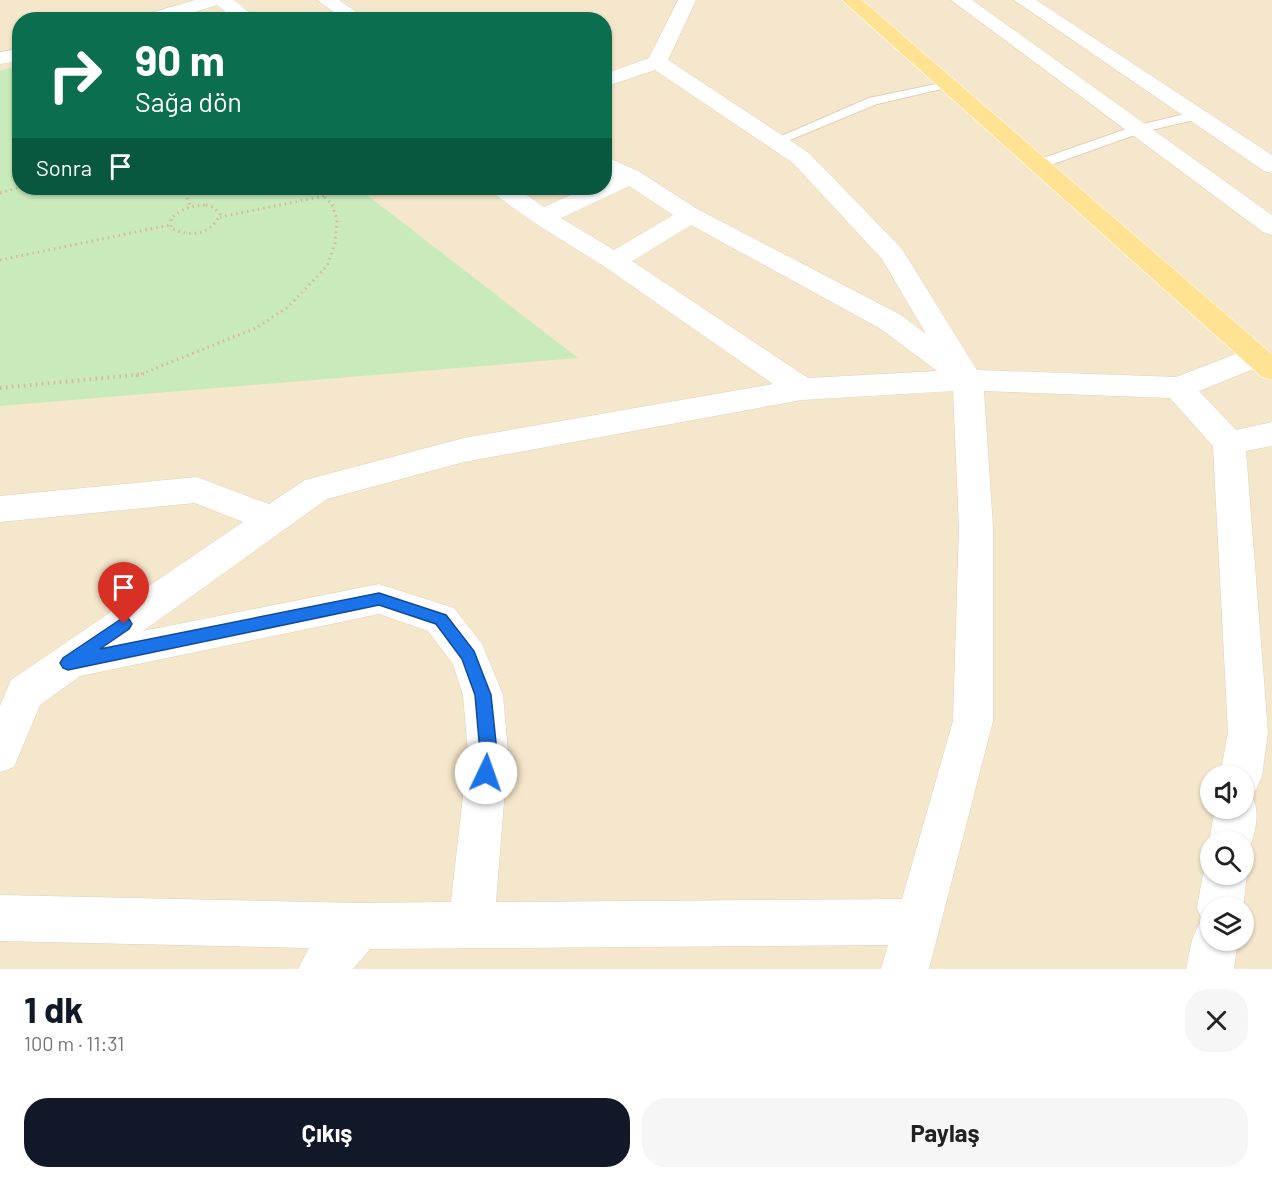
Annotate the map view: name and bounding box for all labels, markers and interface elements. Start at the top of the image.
text: 90 m [135,34,225,84]
icon: right [36,36,114,114]
text: Sağa dön [135,85,242,117]
icon: arrive [104,150,137,183]
text: Sonra [36,154,92,180]
pin [98,562,149,624]
icon: arrive [107,571,140,604]
position arrow [454,741,518,805]
map controls [1200,765,1254,951]
button: sound [1200,765,1254,819]
button: search [1200,831,1254,885]
button: layers [1200,897,1254,951]
text: 1 dk [24,987,84,1030]
button: close [1185,989,1248,1052]
text: 100 m · 11:31 [24,1031,124,1055]
button: Çıkış [24,1098,630,1167]
button: Paylaş [642,1098,1248,1167]

